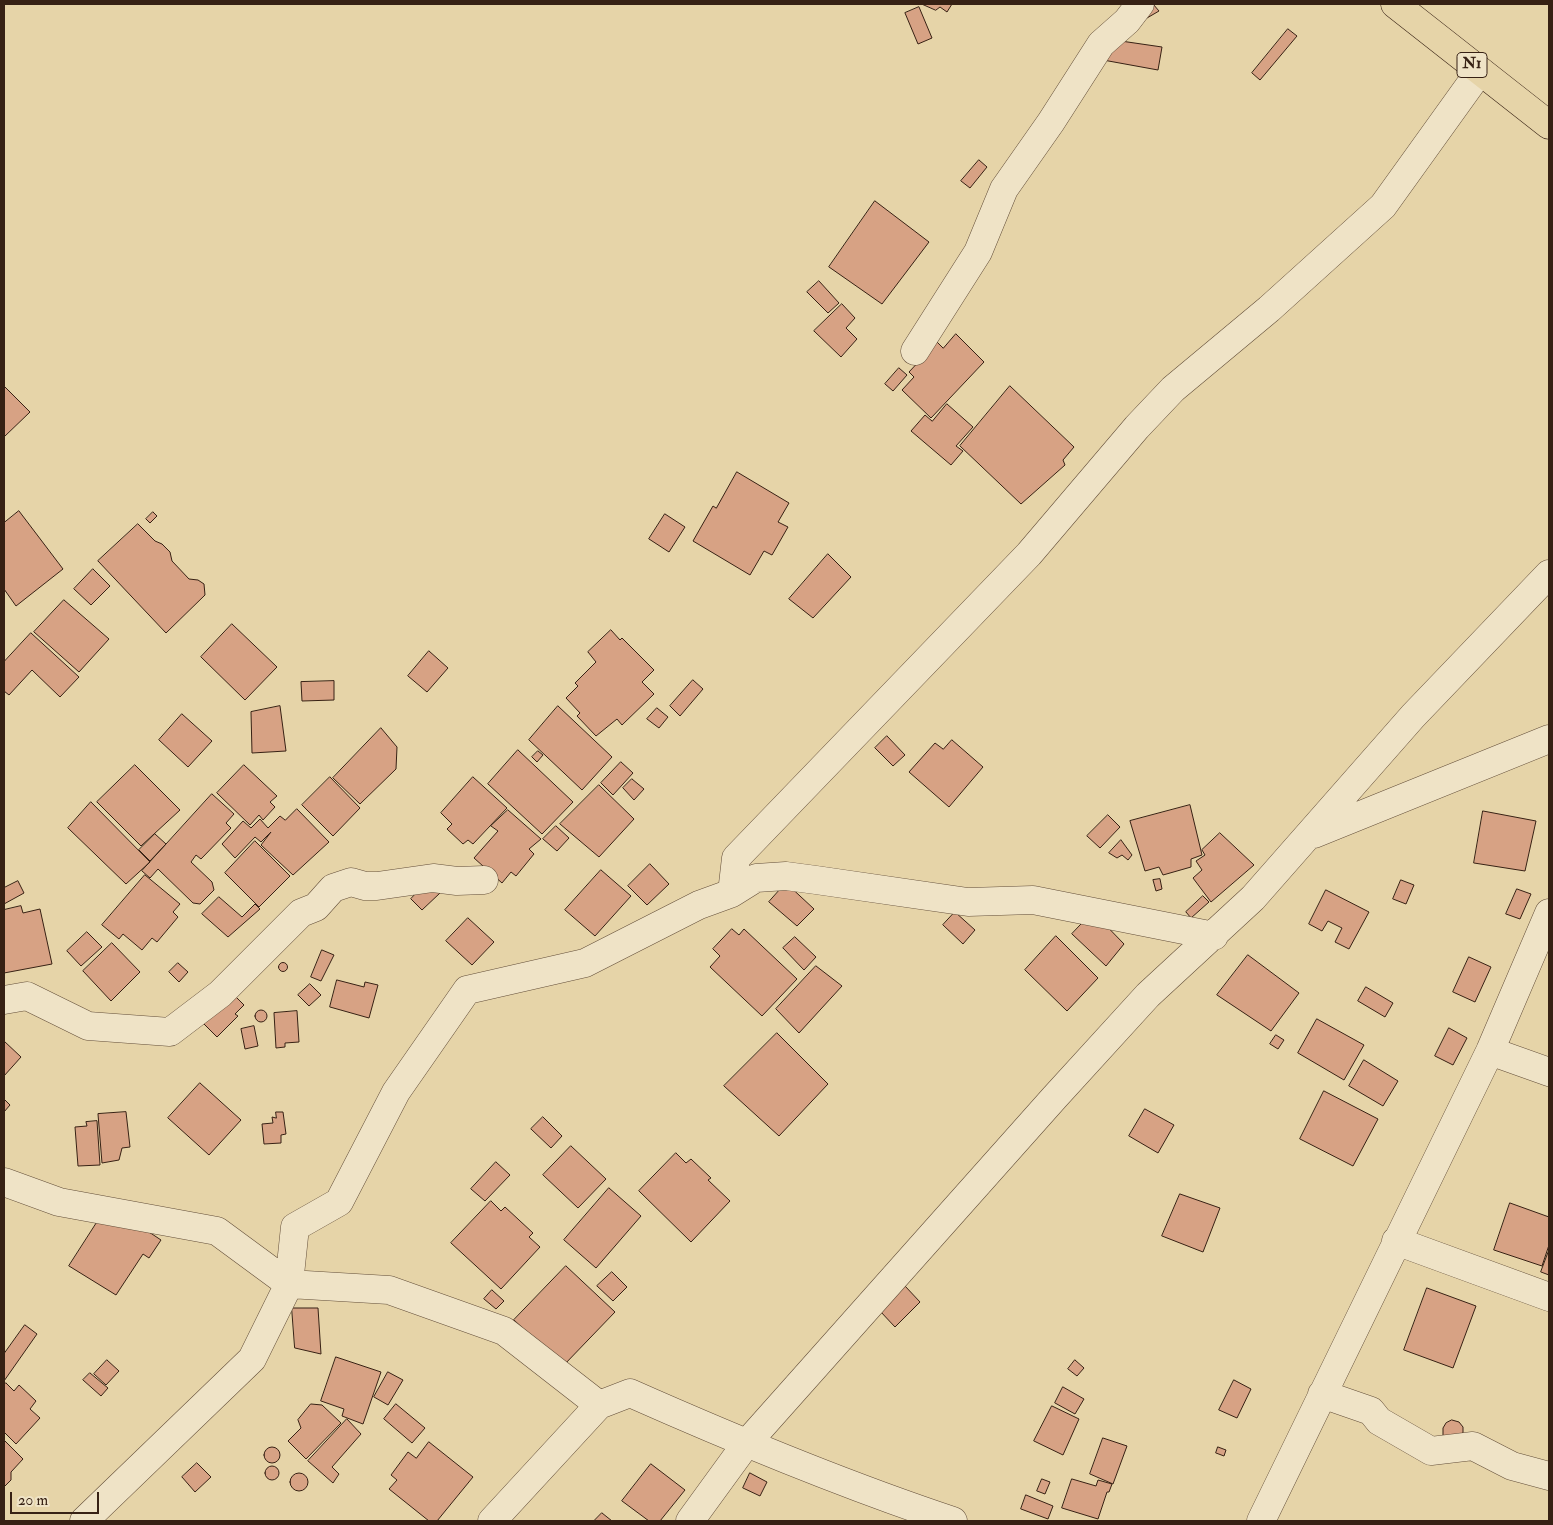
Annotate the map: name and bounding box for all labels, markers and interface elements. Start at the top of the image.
road number: N1 [1457,52,1487,78]
scale bar [12,1482,101,1514]
text: 20 m [18,1491,48,1510]

